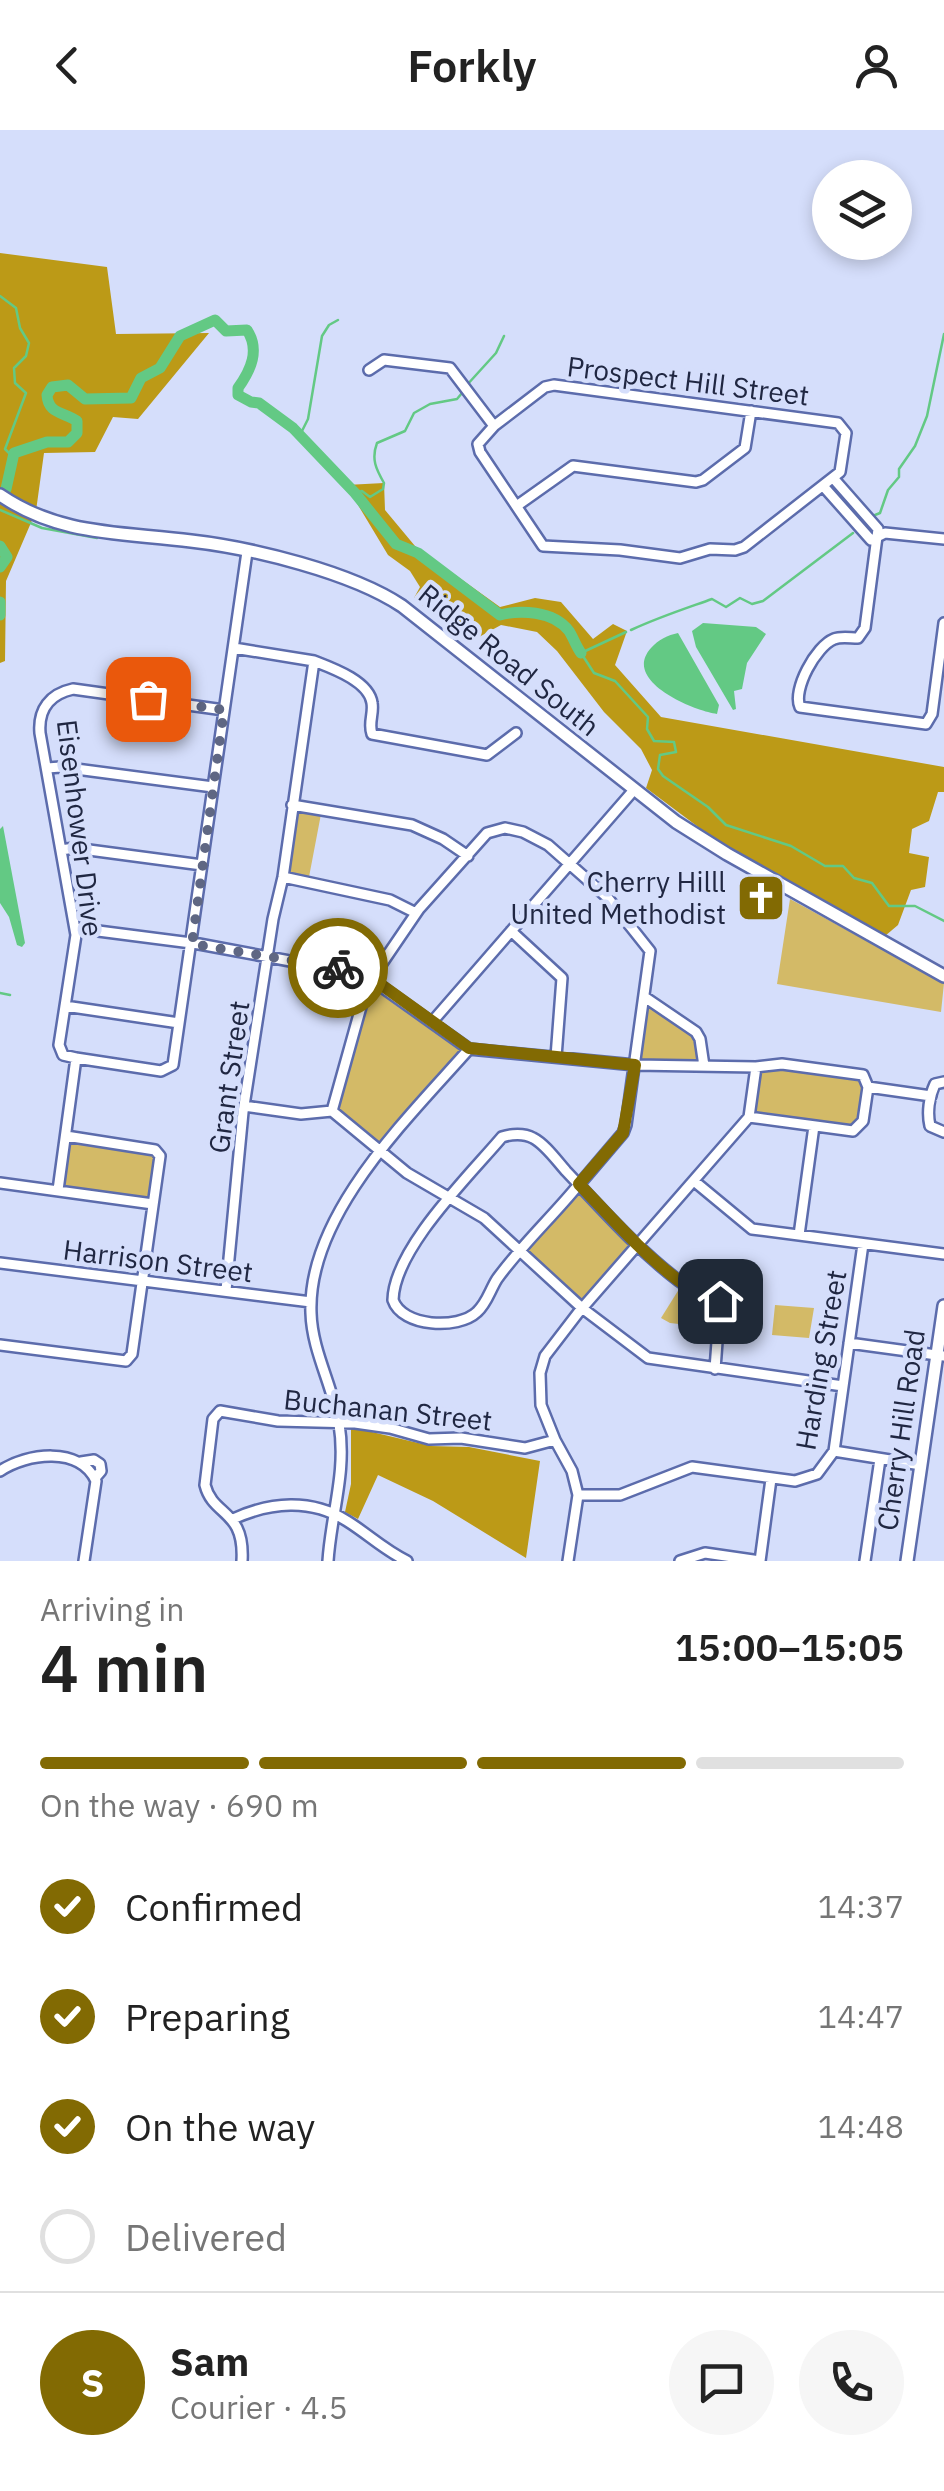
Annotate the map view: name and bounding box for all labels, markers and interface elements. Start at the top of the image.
text: Forkly [407,36,537,94]
icon: back [40,38,95,93]
icon: person [849,38,904,93]
map controls [812,160,912,260]
button: layers [812,160,912,260]
street label: Prospect Hill Street [565,347,811,414]
street label: Ridge Road South [411,575,607,744]
pin [106,657,191,742]
icon: bag [121,672,176,727]
street label: Eisenhower Drive [49,717,112,939]
place label: Cherry Hilll United Methodist [510,863,726,932]
church icon: Cherry Hilll United Methodist [735,872,787,924]
courier [288,918,388,1018]
icon: bike [311,941,366,996]
street label: Grant Street [199,998,258,1156]
street label: Harrison Street [61,1231,255,1291]
pin [678,1259,763,1344]
street label: Harding Street [786,1267,855,1453]
icon: home [693,1274,748,1329]
street label: Cherry Hill Road [868,1327,933,1533]
street label: Buchanan Street [282,1380,494,1439]
text: Arriving in [40,1588,185,1630]
text: 15:00–15:05 [675,1622,904,1671]
text: 4 min [40,1625,208,1710]
text: On the way · 690 m [40,1784,319,1826]
icon: check [40,1879,95,1934]
text: Confirmed [125,1882,303,1931]
text: 14:37 [818,1885,904,1927]
icon: check [40,1989,95,2044]
text: Preparing [125,1992,290,2041]
text: 14:47 [818,1995,904,2037]
icon: check [40,2099,95,2154]
text: On the way [125,2102,315,2151]
text: 14:48 [818,2105,904,2147]
text: Delivered [125,2212,287,2261]
button: chat [669,2330,774,2435]
button: phone [799,2330,904,2435]
text: Sam [170,2337,249,2386]
text: S [81,2358,104,2407]
text: Courier · 4.5 [170,2386,348,2428]

